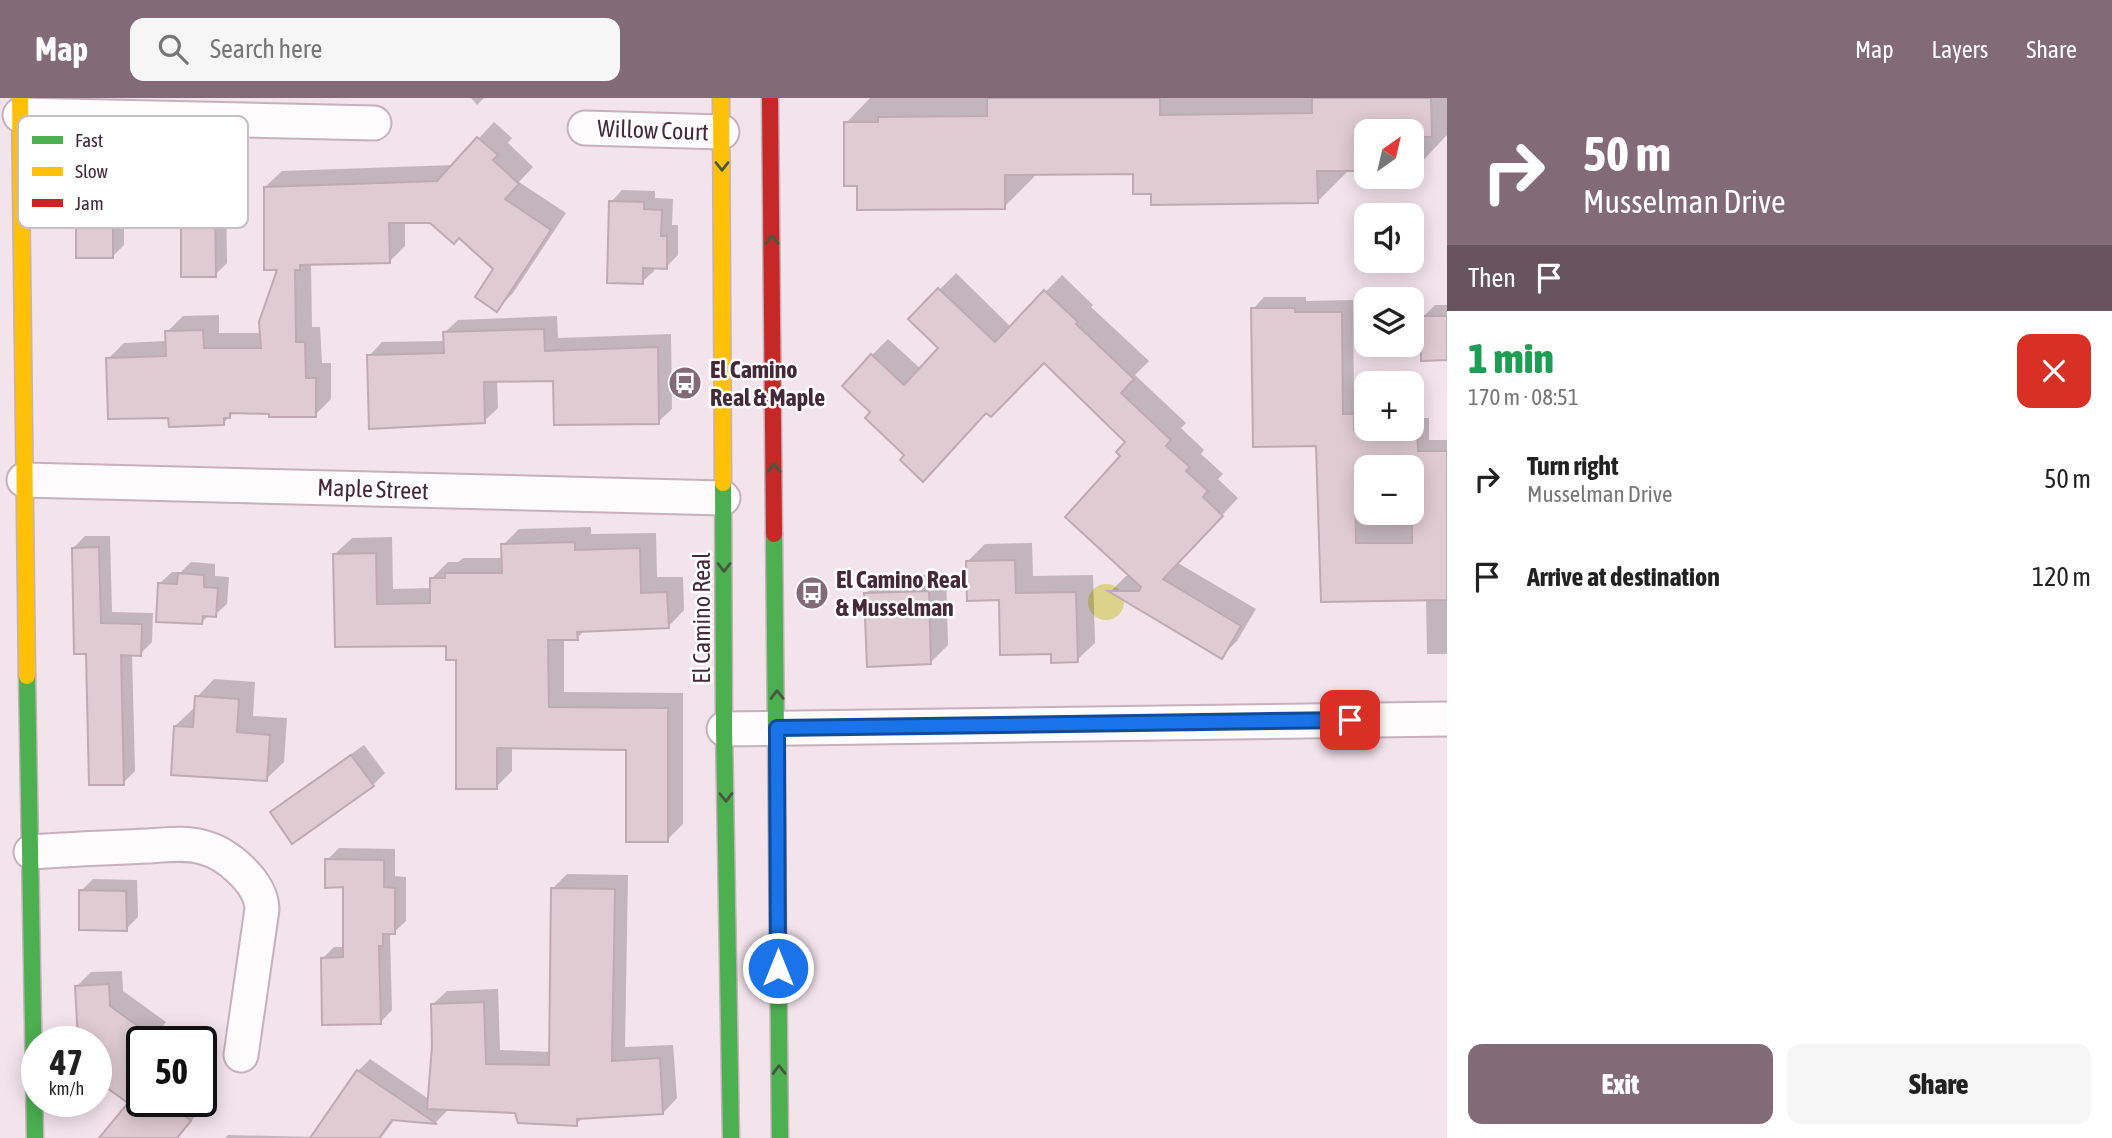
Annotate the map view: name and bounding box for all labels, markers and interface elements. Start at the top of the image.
search box [130,18,620,81]
text: Map [35,30,88,68]
icon: search [154,30,192,68]
text: Search here [210,34,322,64]
text: Map [1855,36,1894,63]
text: Layers [1932,36,1988,63]
text: Share [2026,36,2077,63]
street label: Willow Court [597,115,709,145]
legend [18,116,248,228]
north arrow [1354,119,1424,189]
map controls [1354,119,1424,525]
text: 50 m [1583,125,1671,181]
icon: right [1468,126,1559,217]
text: Fast [75,129,103,151]
text: Slow [75,160,109,182]
one-way arrow [714,161,730,172]
text: Musselman Drive [1583,183,1785,220]
text: Jam [75,192,104,214]
button: sound [1354,203,1424,273]
one-way arrow [764,235,779,246]
icon: arrive [1530,259,1568,297]
text: Then [1468,263,1516,293]
button: layers [1354,287,1424,357]
text: 1 min [1468,334,1554,382]
button: close [2017,334,2091,408]
place label: El Camino Real & Maple [710,356,825,411]
bus stop icon: El Camino Real & Maple [666,364,704,402]
button: + [1354,371,1424,441]
text: 170 m · 08:51 [1468,384,1579,410]
text: Turn right [1527,451,1618,481]
button: − [1354,455,1424,525]
icon: right [1468,460,1506,498]
one-way arrow [766,462,782,473]
text: 50 m [2044,464,2091,494]
street label: Maple Street [317,474,429,504]
text: Musselman Drive [1527,481,1673,507]
street label: El Camino Real [688,552,715,684]
icon: arrive [1468,558,1506,596]
one-way arrow [716,561,731,572]
text: Arrive at destination [1527,562,1720,592]
text: 120 m [2032,562,2091,592]
place label: El Camino Real & Musselman [836,566,968,621]
bus stop icon: El Camino Real & Musselman [793,574,831,612]
one-way arrow [769,690,785,700]
pin [1320,690,1380,750]
icon: arrive [1331,701,1369,739]
one-way arrow [718,792,733,803]
position arrow [741,931,815,1005]
speed limit sign: 50 [126,1026,217,1117]
text: 47 [50,1042,83,1082]
button: Exit [1468,1044,1773,1124]
button: Share [1787,1044,2091,1124]
one-way arrow [771,1064,787,1075]
text: km/h [49,1078,84,1099]

